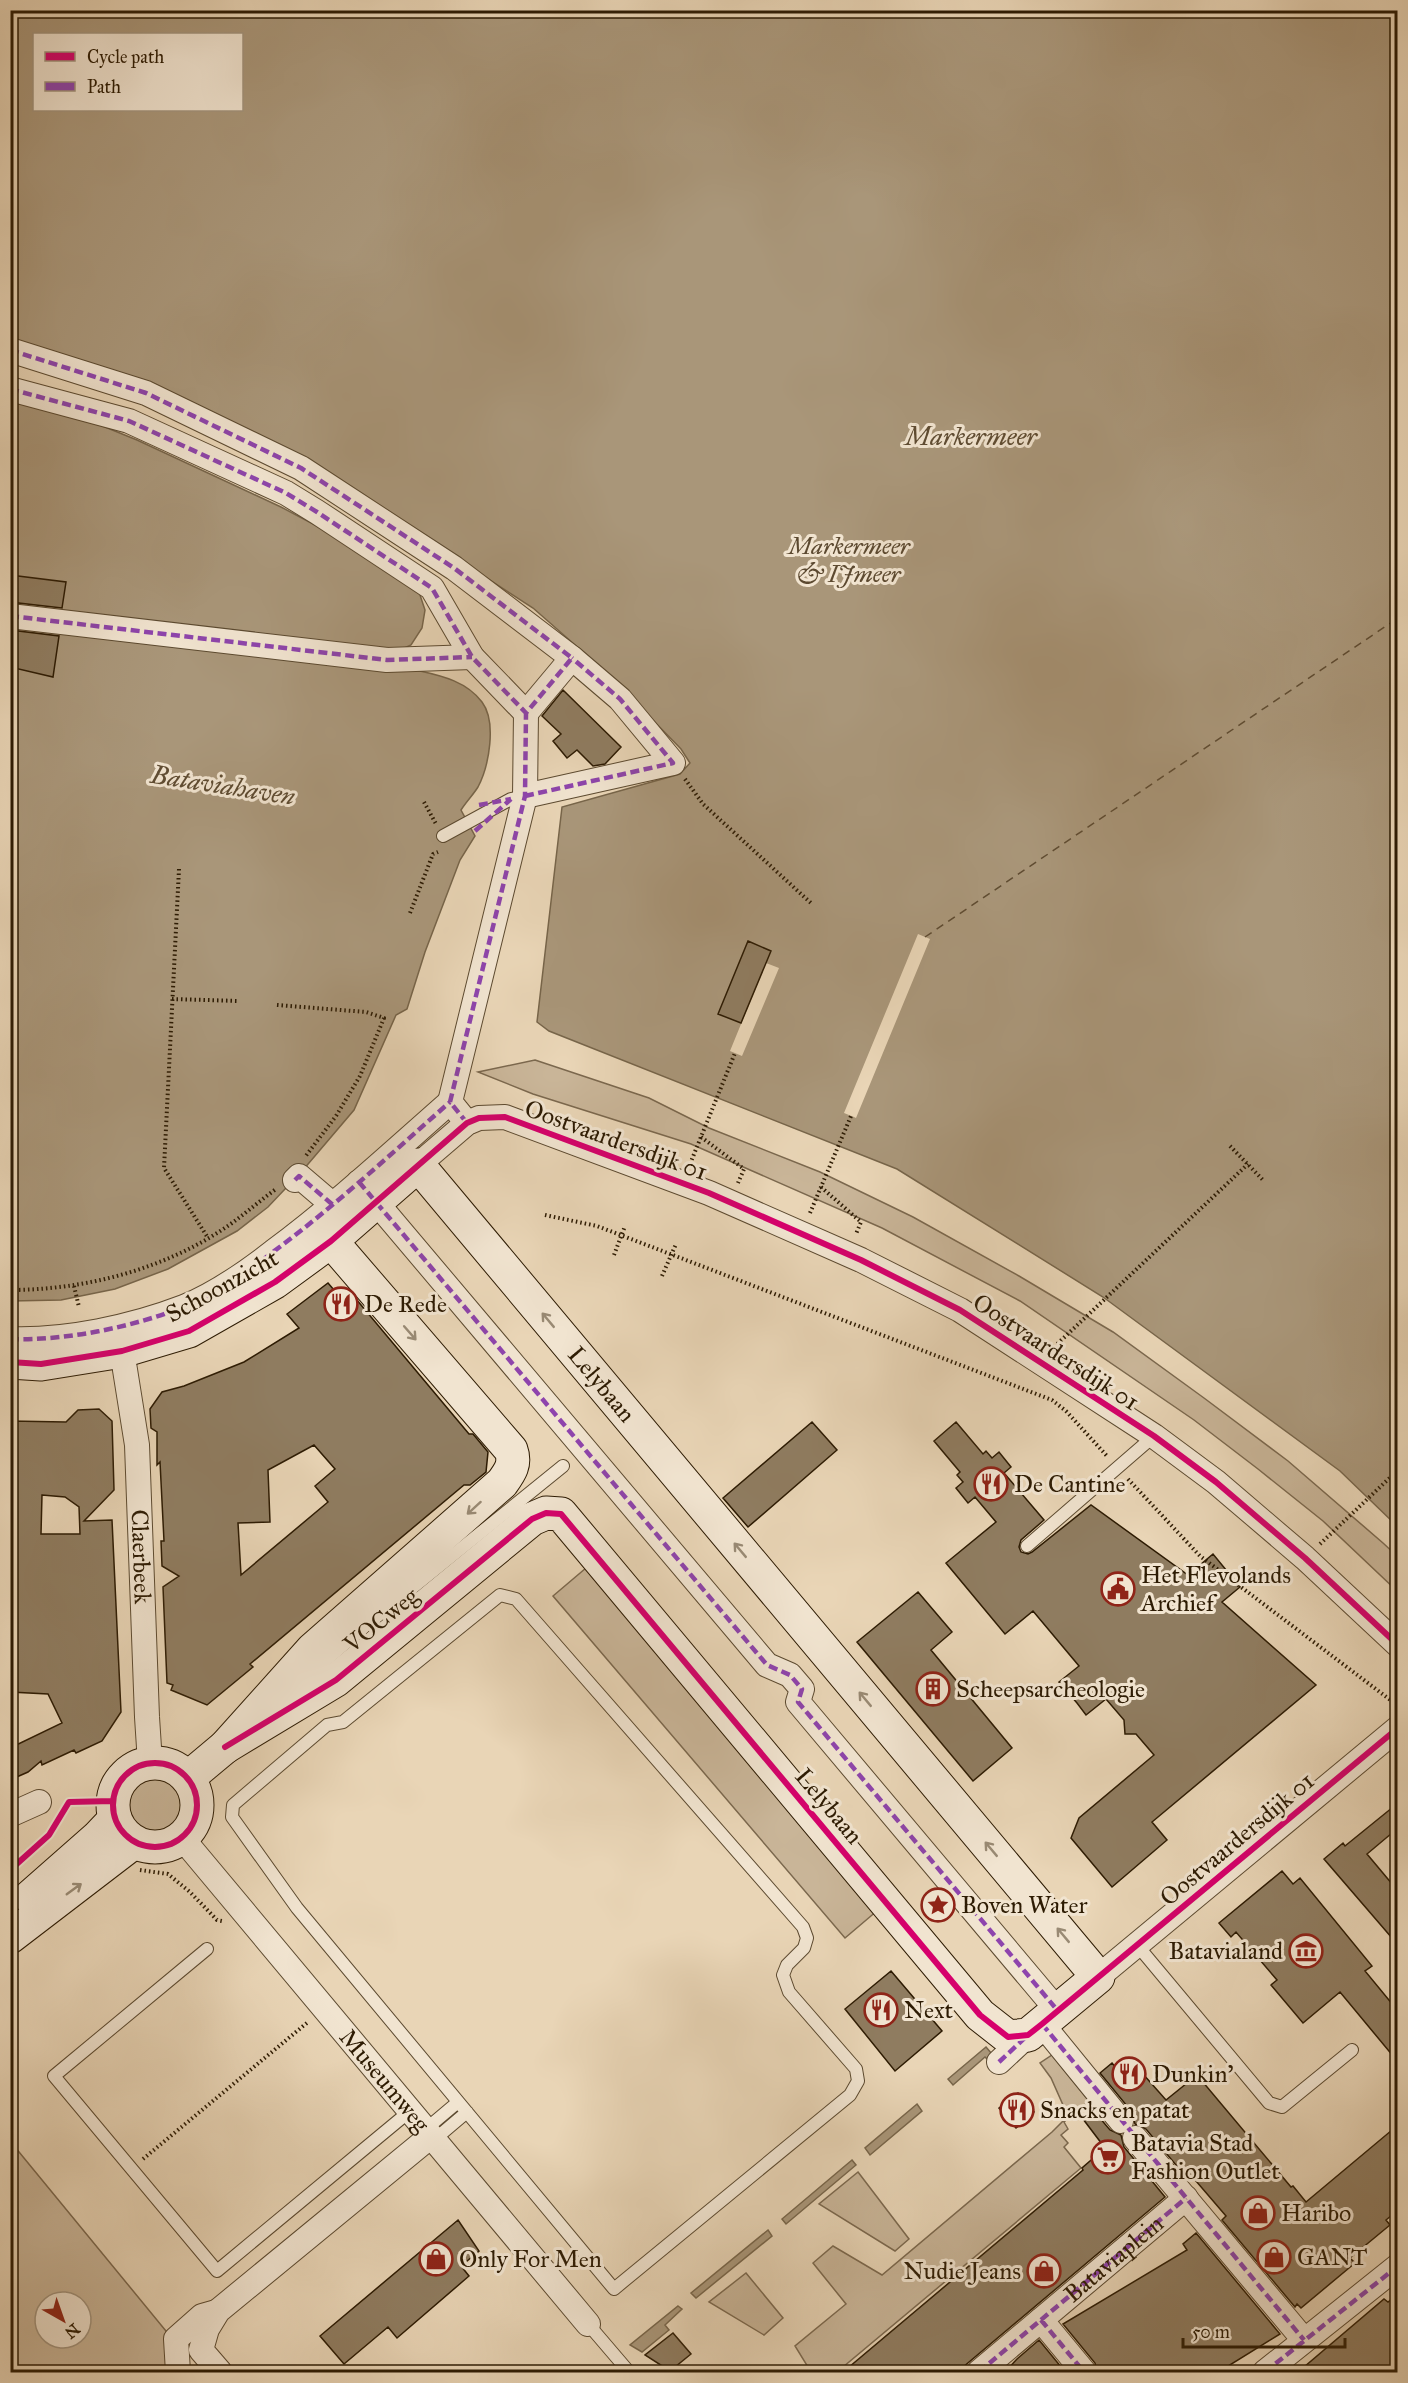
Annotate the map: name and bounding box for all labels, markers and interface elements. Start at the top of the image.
legend [33,33,243,111]
text: Cycle path [87,46,164,68]
text: Path [87,76,121,98]
water label: Markermeer [902,420,1038,452]
park label: Markermeer & IJmeer [786,531,912,589]
water label: Bataviahaven [148,758,298,812]
street label: Oostvaardersdijk 01 [521,1093,711,1187]
street label: Schoonzicht [160,1243,284,1329]
restaurant icon: De Rede [323,1286,359,1322]
street label: Oostvaardersdijk 01 [967,1287,1145,1417]
place label: De Rede [364,1289,447,1319]
one-way arrow [541,1312,554,1328]
one-way arrow [404,1325,417,1341]
street label: Lelybaan [561,1340,642,1428]
restaurant icon: De Cantine [973,1466,1009,1502]
place label: De Cantine [1014,1469,1126,1499]
one-way arrow [467,1501,482,1515]
street label: Claerbeek [124,1509,158,1605]
one-way arrow [733,1543,747,1558]
place label: Het Flevolands Archief [1140,1560,1291,1618]
public building icon: Het Flevolands Archief [1100,1571,1136,1607]
street label: VOCweg [337,1580,425,1660]
building icon: Scheepsarcheologie [915,1671,951,1707]
place label: Scheepsarcheologie [956,1674,1145,1704]
one-way arrow [859,1691,872,1707]
street label: Lelybaan [789,1762,869,1850]
street label: Oostvaardersdijk 01 [1154,1766,1320,1912]
one-way arrow [984,1842,998,1857]
one-way arrow [65,1883,81,1895]
place icon: Boven Water [920,1887,956,1923]
place label: Boven Water [961,1890,1088,1920]
one-way arrow [1057,1927,1070,1943]
museum icon: Batavialand [1288,1933,1324,1969]
place label: Batavialand [1169,1936,1283,1966]
restaurant icon: Next [863,1992,899,2028]
place label: Next [904,1995,954,2025]
street label: Museumweg [333,2023,437,2139]
restaurant icon: Dunkin' [1111,2056,1147,2092]
place label: Dunkin' [1152,2059,1233,2089]
restaurant icon: Snacks en patat [999,2092,1035,2128]
place label: Snacks en patat [1040,2095,1190,2125]
place label: Batavia Stad Fashion Outlet [1131,2128,1280,2186]
supermarket icon: Batavia Stad Fashion Outlet [1090,2139,1126,2175]
shop icon: Haribo [1240,2195,1276,2231]
place label: Haribo [1281,2198,1351,2228]
street label: Bataviaplein [1058,2208,1170,2309]
shop icon: GANT [1256,2239,1292,2275]
shop icon: Only For Men [418,2241,454,2277]
place label: GANT [1297,2242,1368,2272]
place label: Only For Men [459,2244,602,2274]
shop icon: Nudie Jeans [1026,2253,1062,2289]
place label: Nudie Jeans [903,2256,1021,2286]
north arrow [33,2290,93,2350]
scale bar [1183,2311,1345,2349]
text: N [61,2319,84,2343]
text: 50 m [1192,2321,1230,2343]

